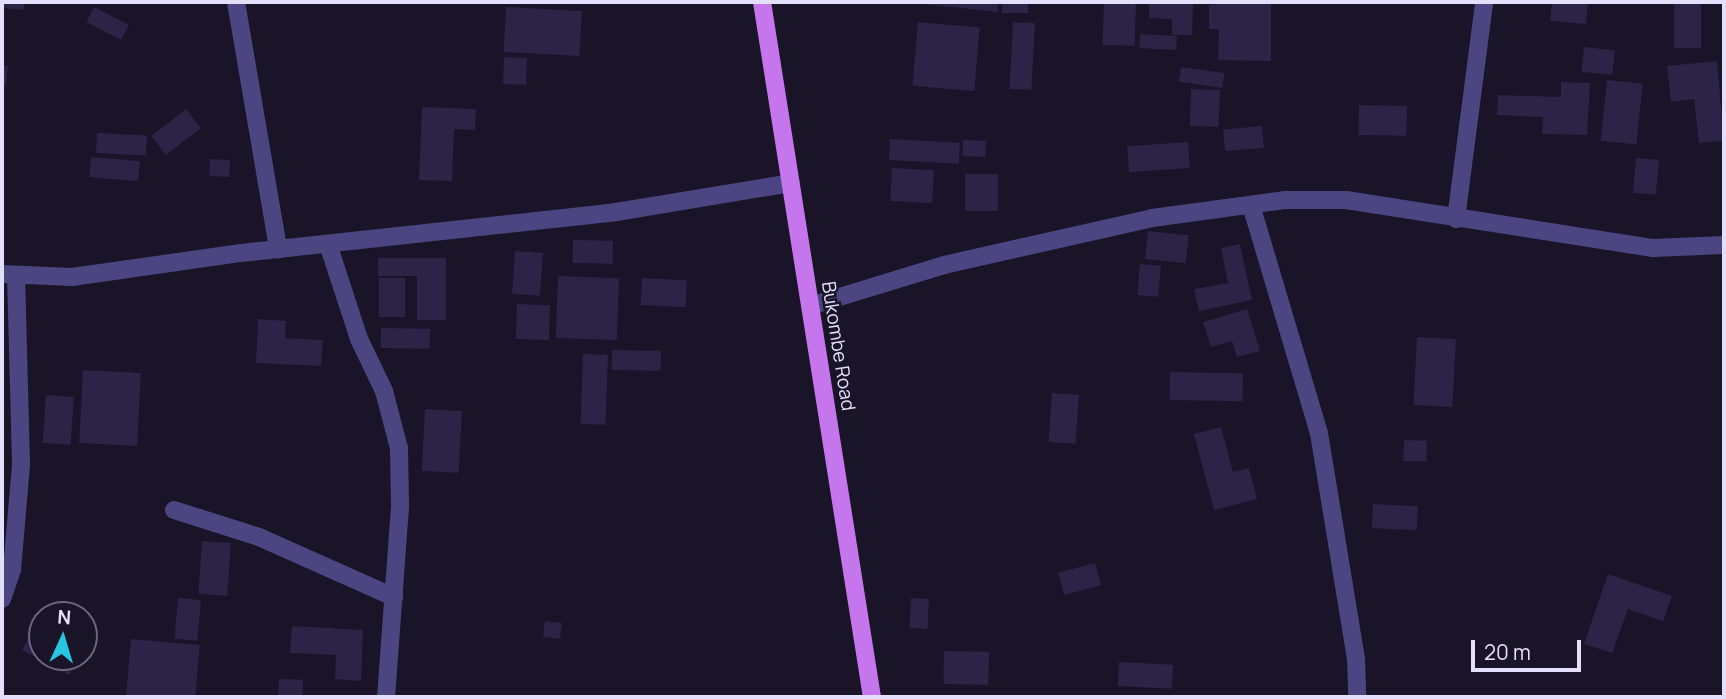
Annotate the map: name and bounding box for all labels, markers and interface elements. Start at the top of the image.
street label: Bukombe Road [817,280,859,412]
north arrow [28,601,98,671]
text: N [57,604,72,630]
scale bar [1474,626,1584,670]
text: 20 m [1484,638,1531,666]

